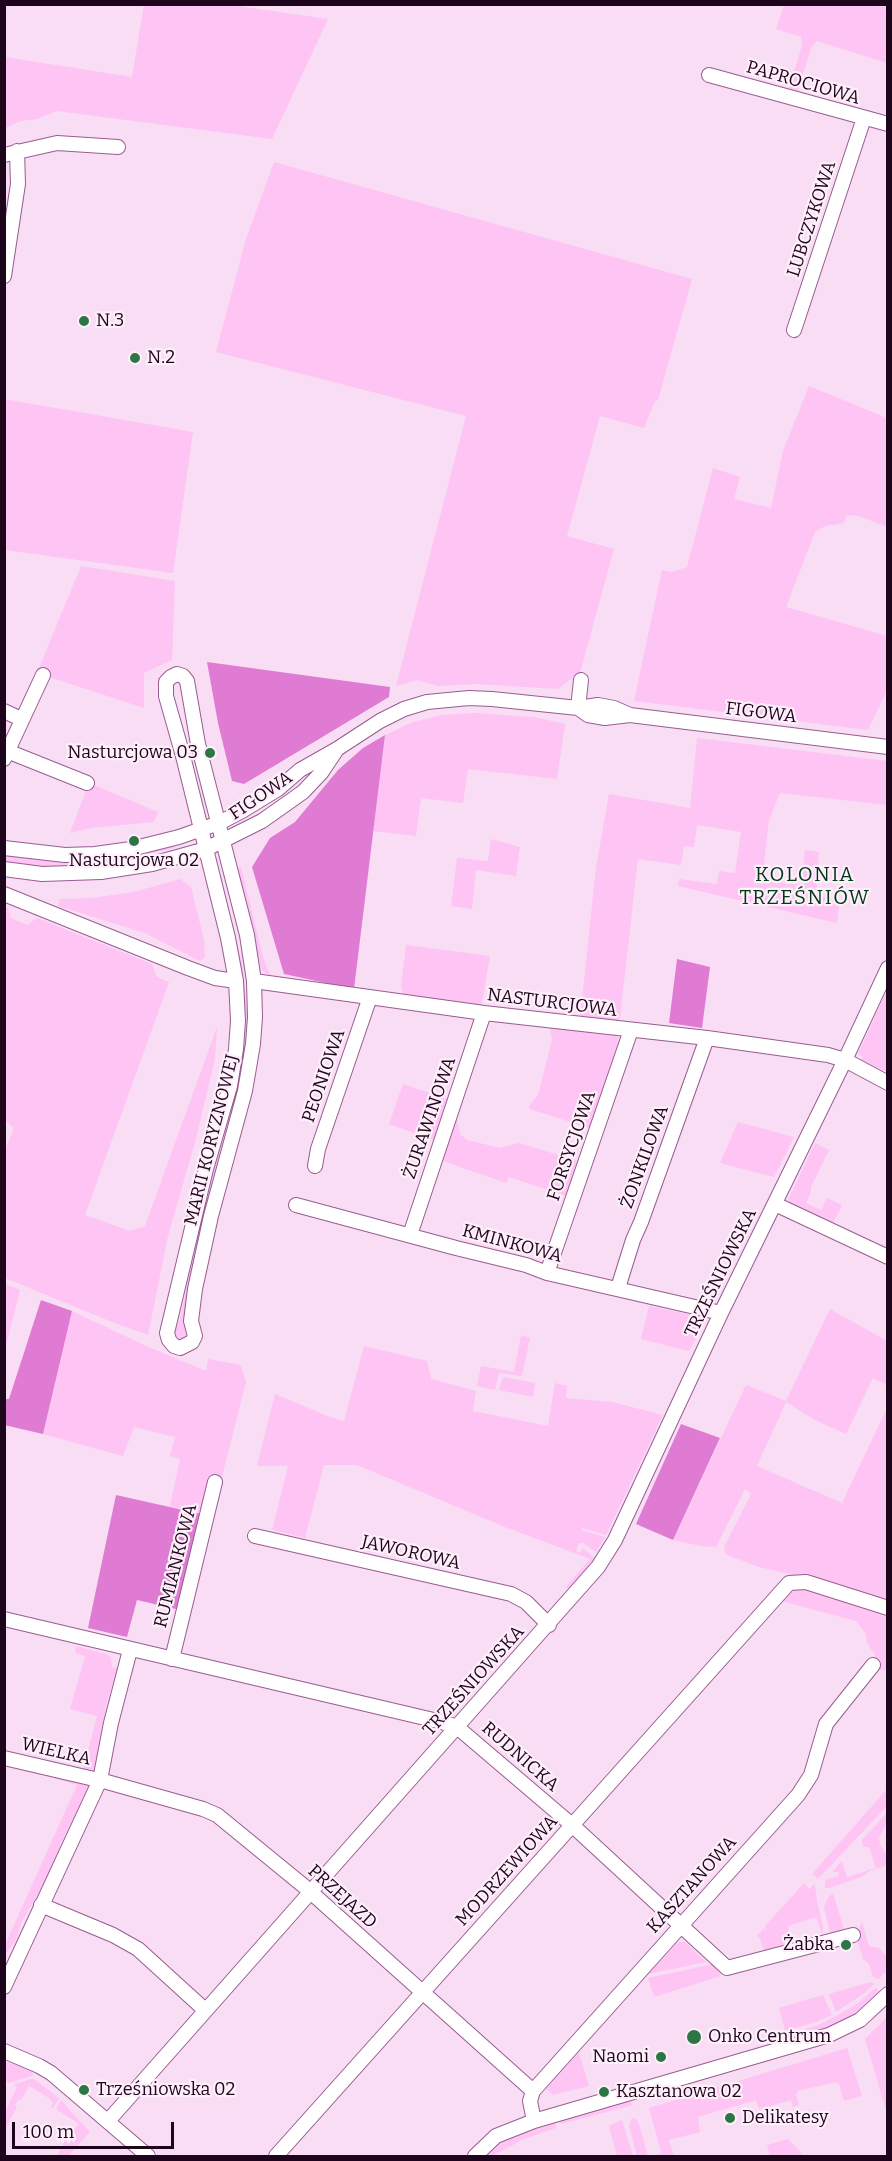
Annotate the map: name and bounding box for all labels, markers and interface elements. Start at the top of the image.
street label: PAPROCIOWA [744,56,862,110]
street label: LUBCZYKOWA [783,158,841,280]
place label: N.3 [96,310,124,332]
marker: N.3 [77,314,91,328]
place label: N.2 [147,347,175,369]
marker: N.2 [128,351,142,365]
street label: FIGOWA [724,698,798,728]
place label: Nasturcjowa 03 [67,742,198,764]
marker: Nasturcjowa 03 [203,746,217,760]
street label: FIGOWA [225,767,297,825]
marker: Nasturcjowa 02 [127,834,141,848]
place label: Nasturcjowa 02 [69,850,199,872]
district label: KOLONIA TRZEŚNIÓW [739,863,871,910]
street label: NASTURCJOWA [486,984,618,1022]
street label: PEONIOWA [298,1027,350,1125]
street label: MARII KORYZNOWEJ [180,1052,244,1228]
street label: ŻURAWINOWA [399,1054,461,1182]
street label: FORSYCJOWA [543,1088,601,1204]
street label: ŻONKILOWA [616,1103,674,1211]
street label: TRZEŚNIOWSKA [680,1205,762,1341]
street label: KMINKOWA [460,1220,564,1268]
street label: RUMIANKOWA [150,1502,202,1630]
street label: JAWOROWA [359,1531,463,1575]
street label: TRZEŚNIOWSKA [419,1621,529,1741]
street label: RUDNICKA [477,1718,563,1796]
street label: WIELKA [19,1734,93,1770]
street label: MODRZEWIOWA [452,1811,562,1931]
street label: KASZTANOWA [643,1832,741,1938]
street label: PRZEJAZD [303,1860,381,1934]
place label: Żabka [783,1934,834,1956]
marker: Żabka [839,1938,853,1952]
place label: Onko Centrum [708,2026,831,2048]
marker: Onko Centrum [685,2028,703,2046]
place label: Naomi [592,2046,649,2068]
marker: Naomi [654,2050,668,2064]
place label: Trześniowska 02 [96,2079,235,2101]
place label: Kasztanowa 02 [616,2081,741,2103]
marker: Trześniowska 02 [77,2083,91,2097]
marker: Kasztanowa 02 [597,2085,611,2099]
place label: Delikatesy [742,2107,829,2129]
scale bar [15,2110,177,2148]
marker: Delikatesy [723,2111,737,2125]
text: 100 m [23,2121,74,2143]

